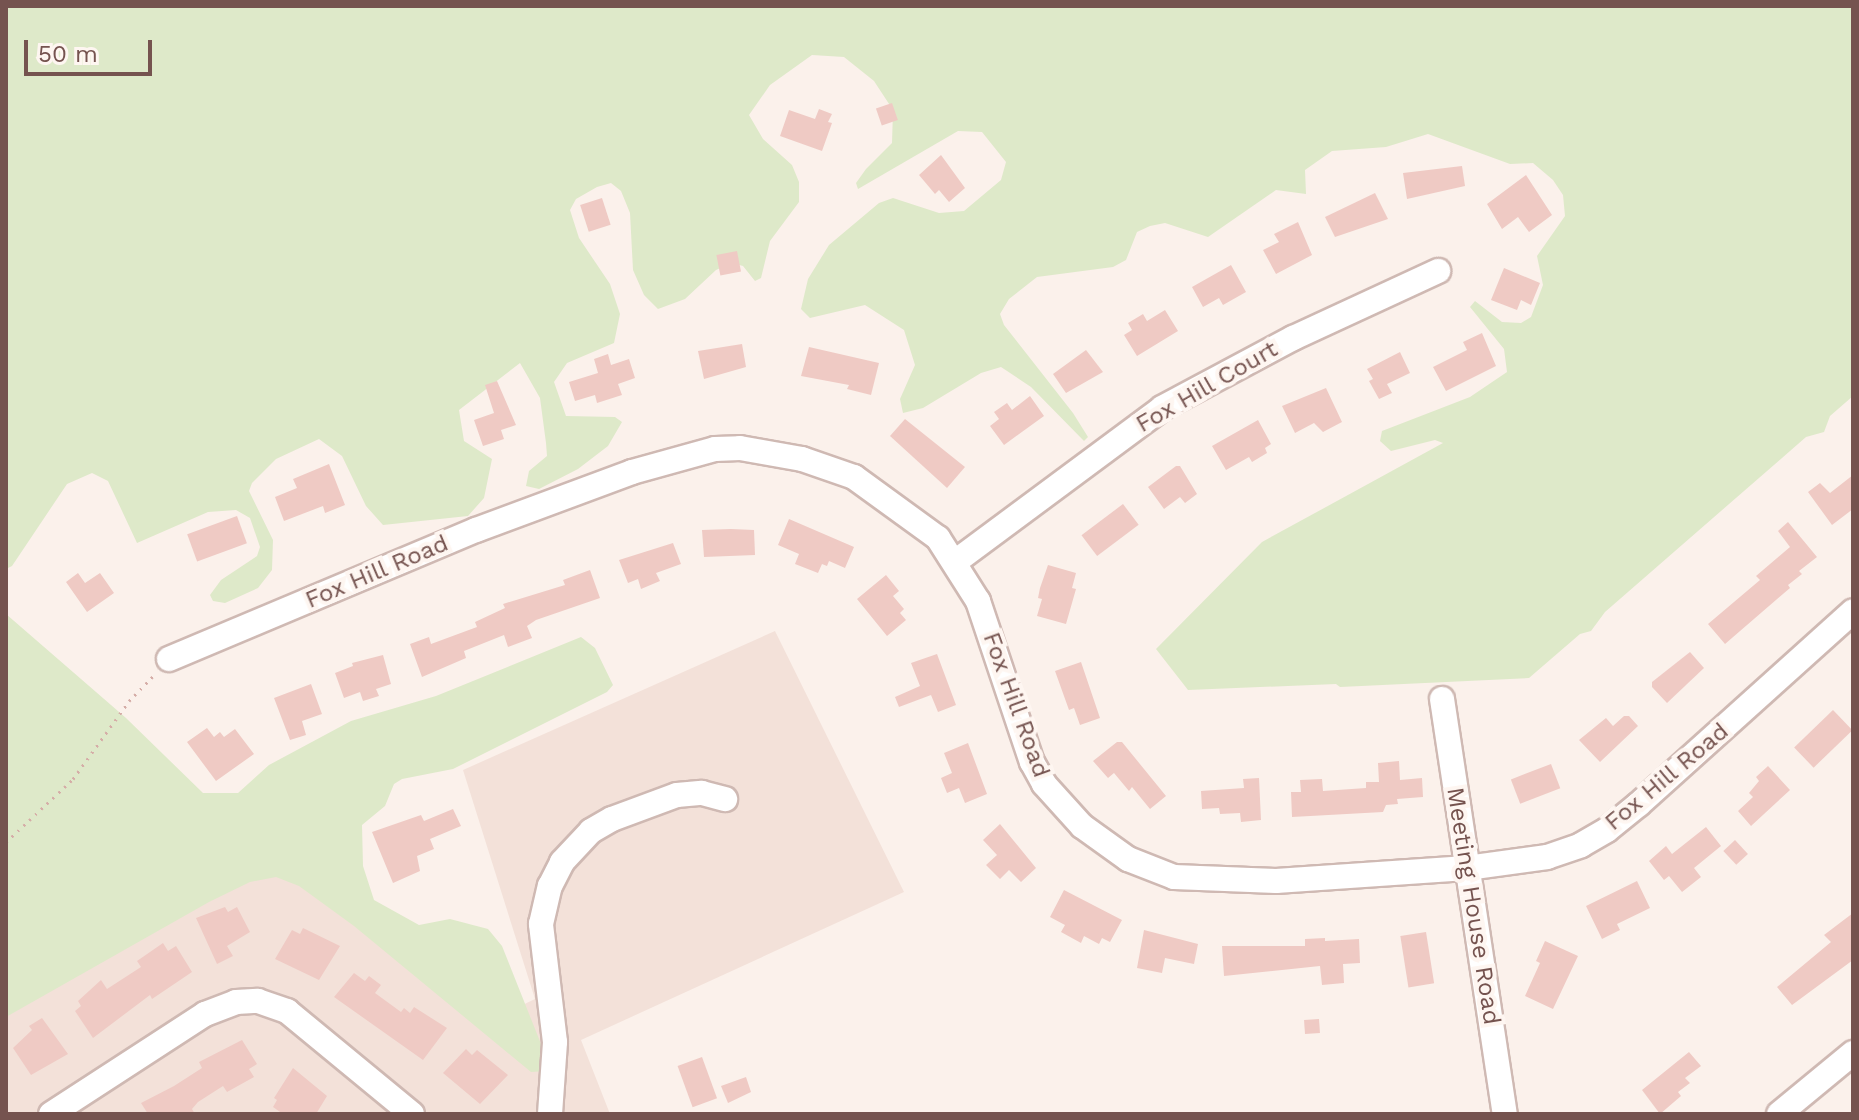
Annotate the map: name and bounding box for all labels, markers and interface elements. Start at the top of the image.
scale bar [28,24,156,74]
text: 50 m [38,40,98,68]
street label: Fox Hill Court [1131,335,1283,439]
street label: Fox Hill Road [301,529,453,615]
street label: Fox Hill Road [976,628,1056,782]
street label: Fox Hill Road [1599,717,1735,837]
street label: Meeting House Road [1440,785,1506,1027]

